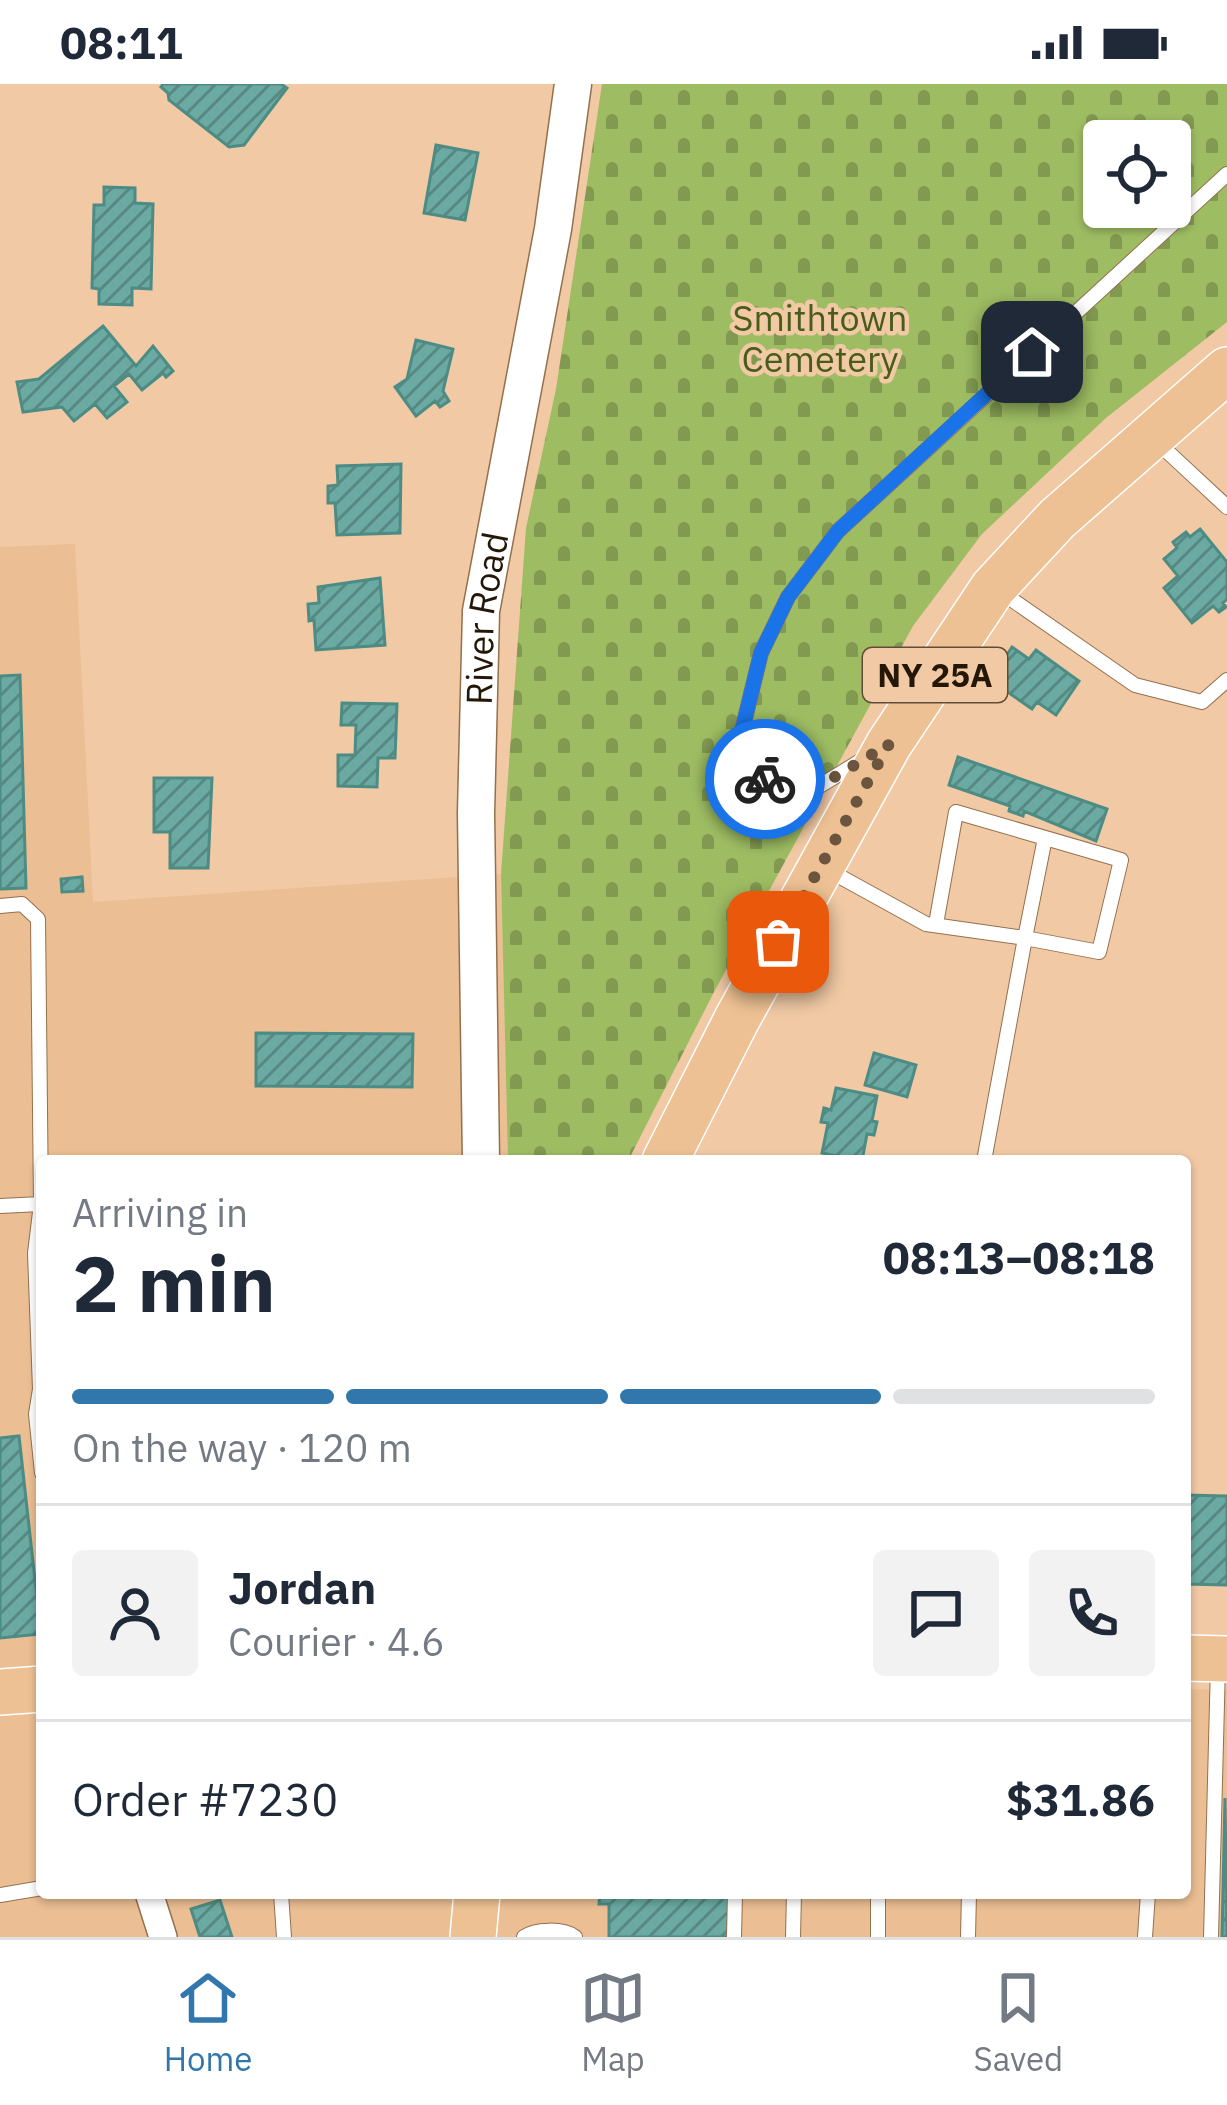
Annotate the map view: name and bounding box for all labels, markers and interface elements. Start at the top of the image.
text: 08:11 [60,13,183,71]
map controls [1083,120,1191,228]
button: locate [1083,120,1191,228]
park label: Smithtown Cemetery [733,294,908,382]
pin [981,301,1083,403]
icon: home [999,319,1065,385]
street label: River Road [455,528,518,706]
road number: NY 25A [863,648,1007,702]
courier [705,719,825,839]
icon: bike [732,746,798,812]
pin [727,891,829,993]
icon: bag [745,909,811,975]
text: Arriving in [72,1187,248,1238]
text: 08:13–08:18 [883,1228,1155,1286]
text: 2 min [72,1232,276,1333]
text: On the way · 120 m [72,1422,412,1473]
button: person [72,1550,198,1676]
button: chat [873,1550,999,1676]
button: phone [1029,1550,1155,1676]
text: Jordan [228,1558,376,1616]
text: Courier · 4.6 [228,1616,445,1667]
text: Order #7230 [72,1770,338,1828]
text: $31.86 [1006,1770,1155,1828]
tab: Home [164,1965,252,2080]
tab: Map [580,1965,646,2080]
tab: Saved [973,1965,1063,2080]

